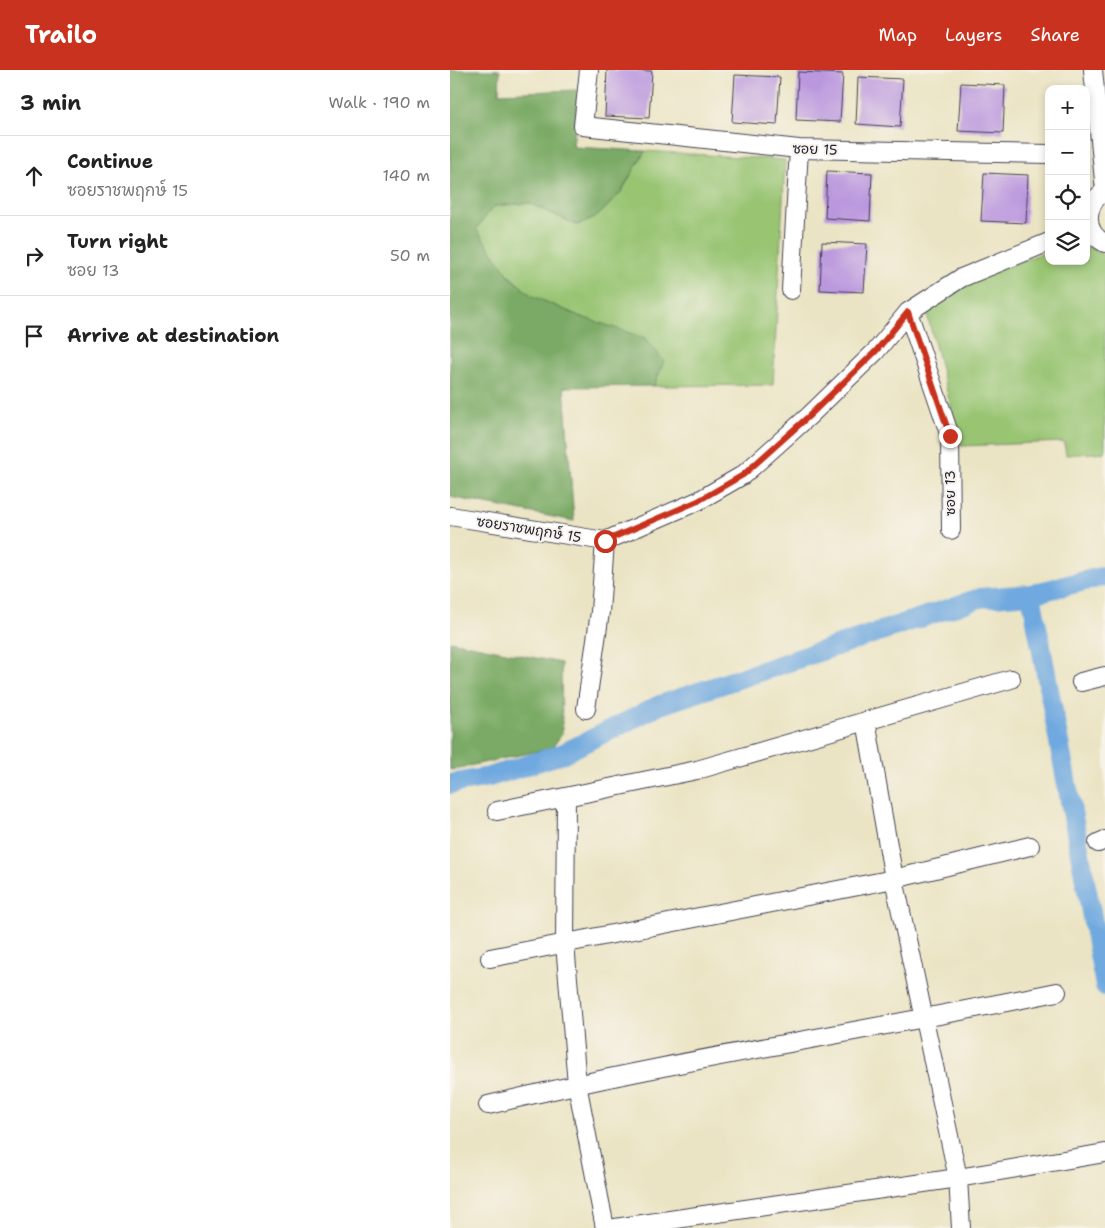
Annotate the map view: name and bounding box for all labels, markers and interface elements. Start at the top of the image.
text: Trailo [25,19,97,51]
text: Map [879,23,917,47]
text: Layers [945,23,1002,47]
text: Share [1030,23,1080,47]
map controls [1045,85,1090,265]
button: + [1045,85,1090,130]
text: 3 min [20,89,81,117]
text: Walk · 190 m [328,92,430,113]
button: − [1045,130,1090,175]
street label: ซอย 15 [792,139,838,159]
text: Continue [67,149,153,174]
icon: ahead [20,162,48,190]
text: 140 m [383,165,430,186]
button: locate [1045,175,1090,220]
text: ซอยราชพฤกษ์ 15 [67,180,188,201]
button: layers [1045,220,1090,265]
text: Turn right [67,229,168,254]
icon: right [20,242,48,270]
text: 50 m [390,245,430,266]
text: ซอย 13 [67,260,119,281]
icon: arrive [20,322,48,350]
text: Arrive at destination [67,323,279,348]
route end [939,425,962,448]
street label: ซอย 13 [941,470,959,516]
street label: ซอยราชพฤกษ์ 15 [475,512,583,546]
route start [594,530,617,553]

